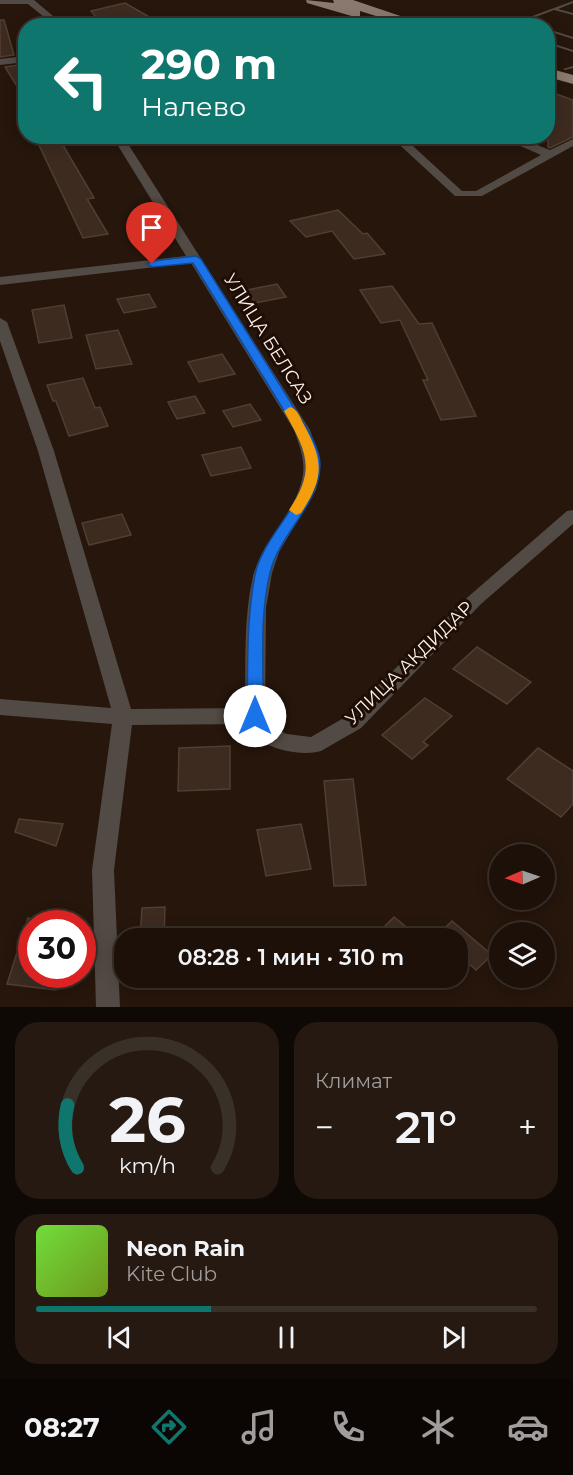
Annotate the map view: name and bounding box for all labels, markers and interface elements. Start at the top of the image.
text: 290 m [141,38,277,90]
icon: left [42,42,120,120]
text: Налево [141,90,246,123]
pin [126,202,177,264]
icon: arrive [135,211,168,244]
street label: УЛИЦА БЕЛСАЗ [219,270,317,408]
street label: УЛИЦА АКДИДАР [341,596,477,730]
position arrow [223,684,287,748]
north arrow [489,844,555,910]
map controls [489,844,555,988]
speed limit sign: 30 [18,910,96,988]
button: layers [489,922,555,988]
text: 08:28 · 1 мин · 310 m [178,944,404,971]
text: Климат [315,1069,392,1093]
text: 26 [109,1082,185,1158]
text: 21° [395,1099,457,1154]
text: − [315,1107,334,1147]
text: + [518,1107,537,1147]
text: km/h [118,1152,176,1178]
text: Neon Rain [126,1235,245,1262]
text: Kite Club [126,1262,217,1286]
icon: previous [103,1321,136,1354]
icon: pause [270,1321,303,1354]
icon: next [437,1321,470,1354]
icon: directions [148,1406,190,1448]
icon: music [238,1406,280,1448]
icon: phone [327,1406,369,1448]
icon: climate [417,1406,459,1448]
icon: car [507,1406,549,1448]
text: 08:27 [24,1411,100,1444]

